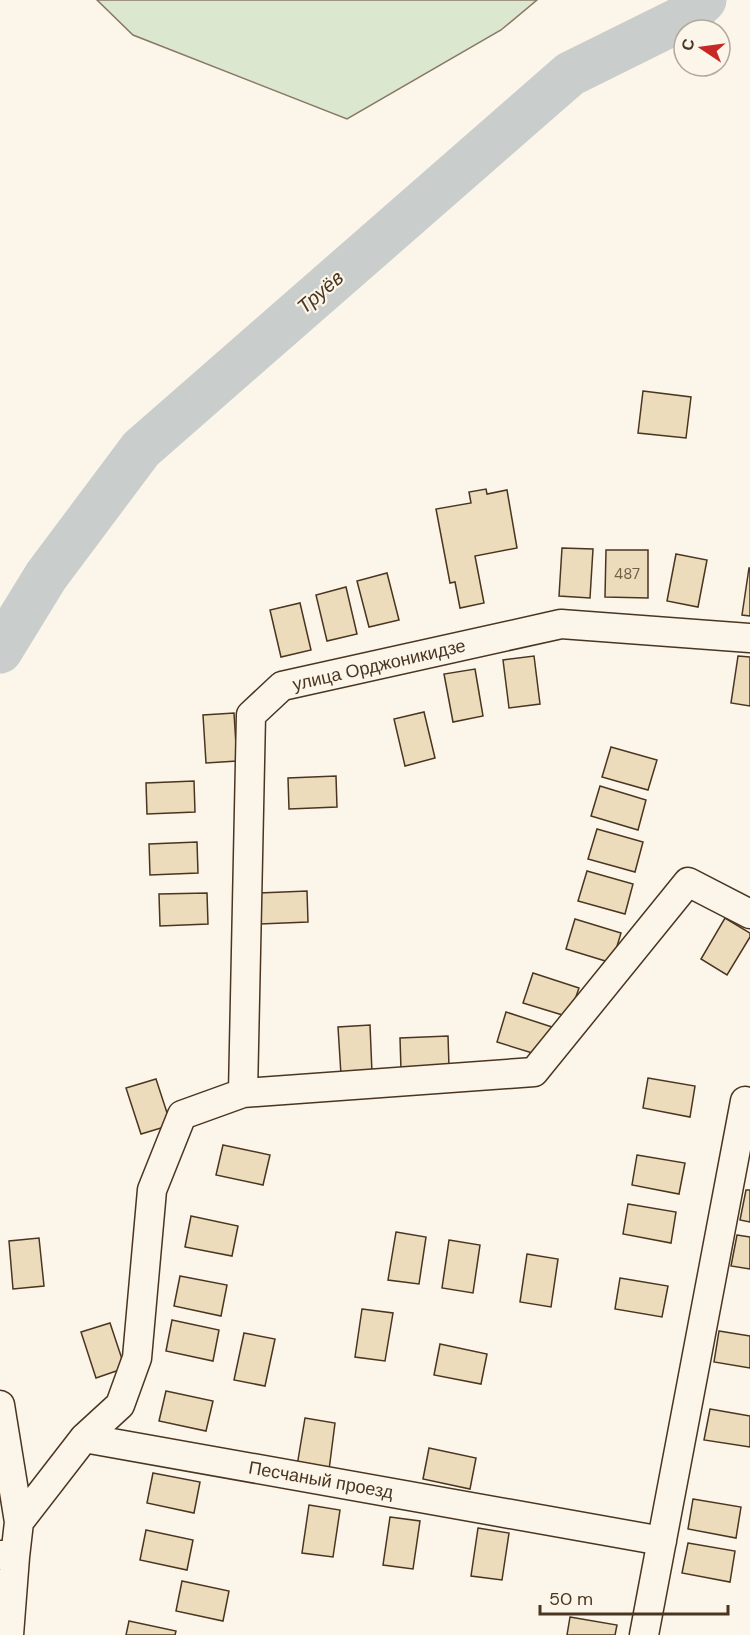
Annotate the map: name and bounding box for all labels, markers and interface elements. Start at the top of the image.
north arrow [672,18,732,78]
text: С [676,36,700,53]
water label: Труёв [291,265,349,319]
house number: 487 [614,564,640,584]
street label: улица Орджоникидзе [290,633,468,697]
street label: Песчаный проезд [247,1455,396,1505]
scale bar [540,1578,728,1616]
text: 50 m [549,1587,593,1611]

